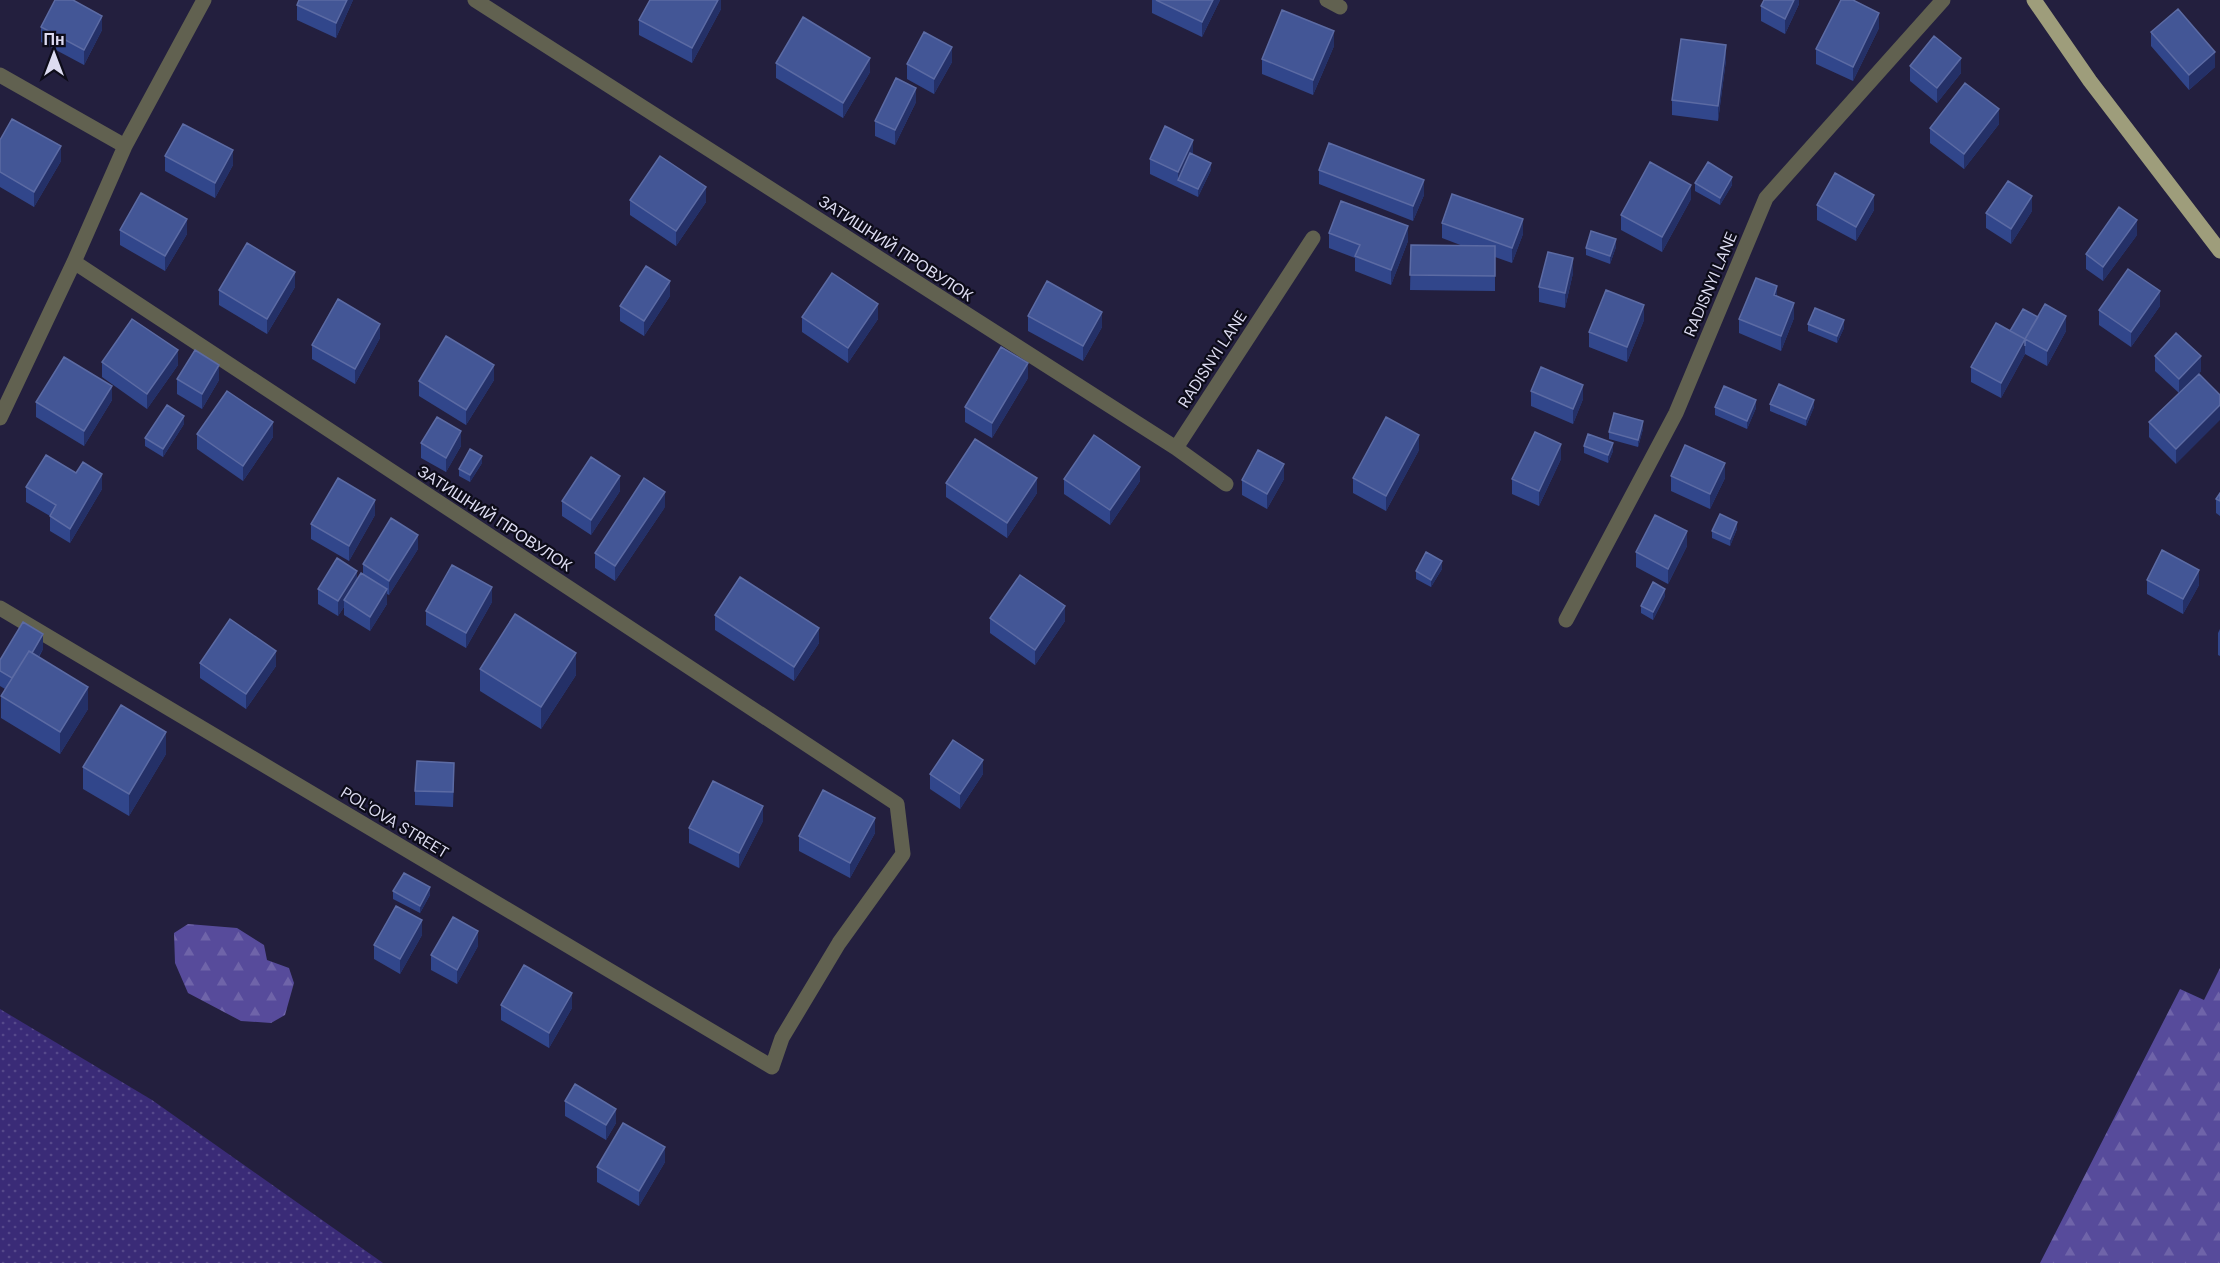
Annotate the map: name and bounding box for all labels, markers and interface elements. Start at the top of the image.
north arrow [24,24,84,84]
text: Пн [43,29,65,50]
street label: ЗАТИШНИЙ ПРОВУЛОК [814,191,978,307]
street label: RADISNYI LANE [1679,229,1742,340]
street label: RADISNYI LANE [1173,307,1252,412]
street label: ЗАТИШНИЙ ПРОВУЛОК [413,461,577,577]
street label: POL'OVA STREET [337,782,453,863]

